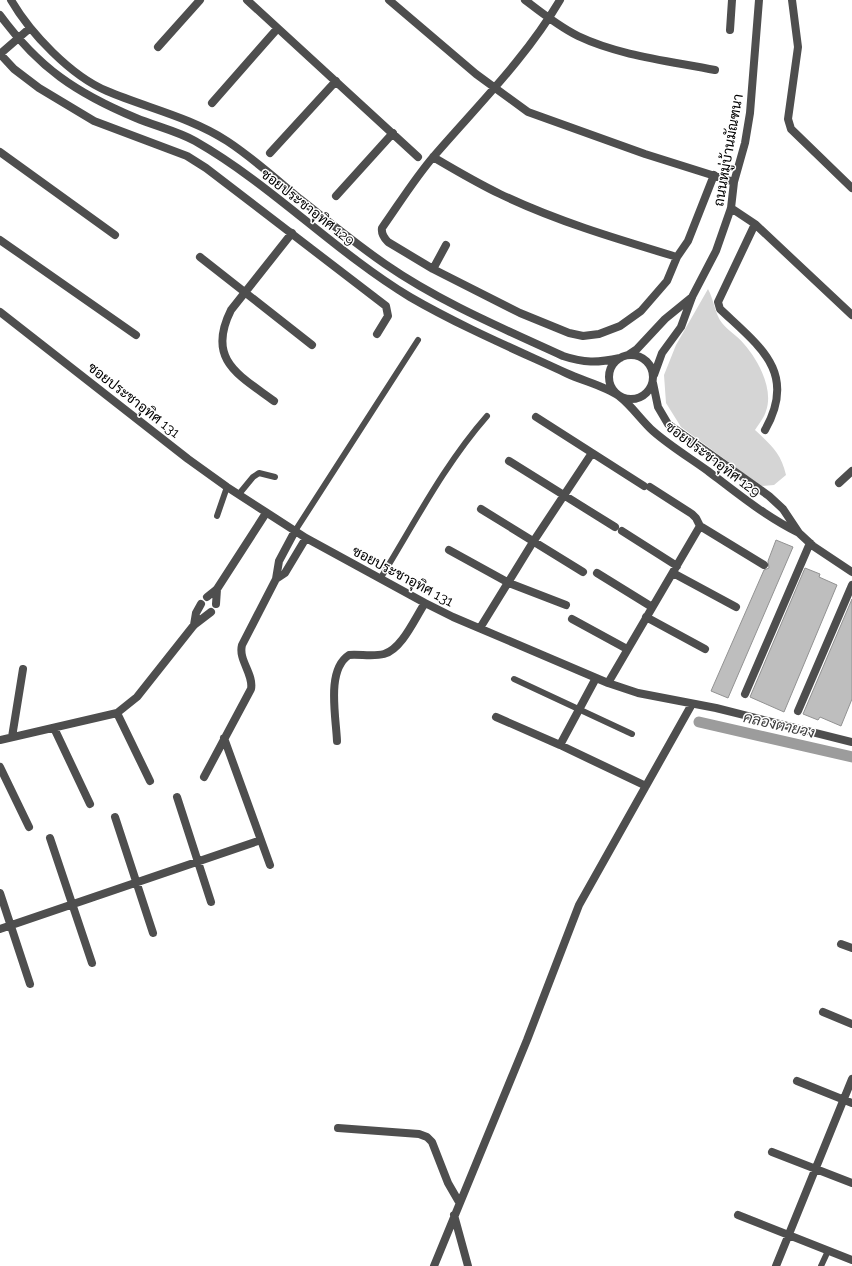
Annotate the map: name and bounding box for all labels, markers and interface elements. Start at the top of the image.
street label: ถนนหมู่บ้านมัณฑนา [709,92,748,208]
street label: ซอยประชาอุทิศ 129 [257,165,358,250]
street label: ซอยประชาอุทิศ 131 [84,359,183,442]
street label: ซอยประชาอุทิศ 129 [661,418,764,501]
street label: ซอยประชาอุทิศ 131 [349,543,456,611]
water label: คลองตายวง [742,708,817,742]

